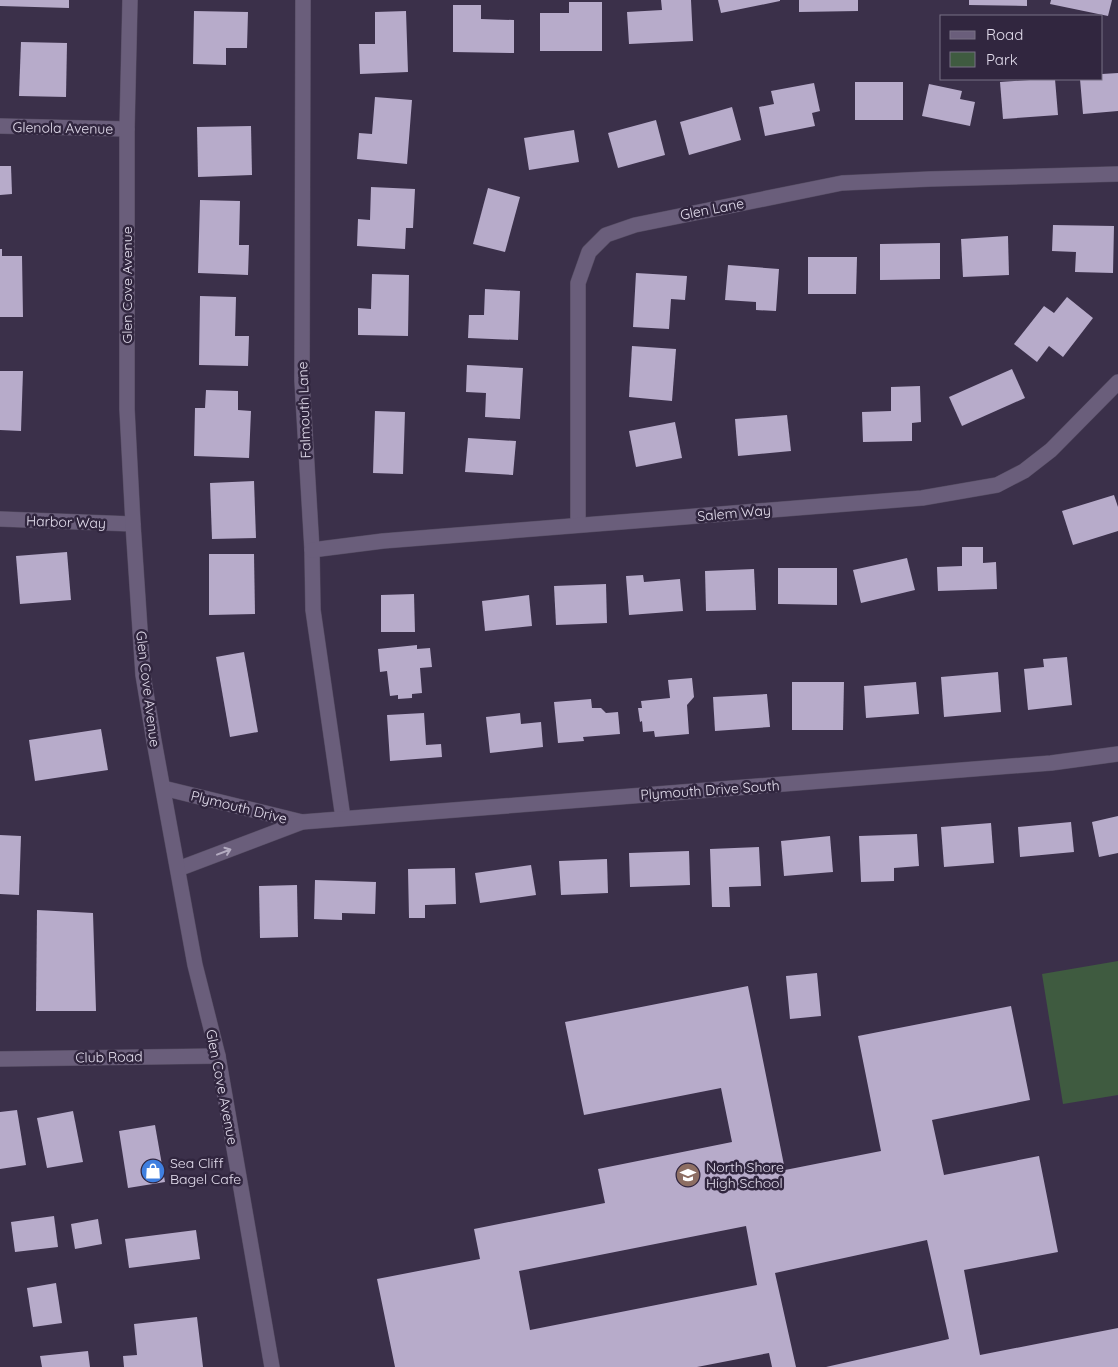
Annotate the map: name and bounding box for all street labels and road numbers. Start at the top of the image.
street label: Glenola Avenue [13,118,114,138]
street label: Glen Lane [679,194,745,224]
street label: Glen Cove Avenue [118,226,136,344]
street label: Falmouth Lane [293,361,315,459]
street label: Salem Way [696,501,772,525]
street label: Harbor Way [26,512,106,532]
street label: Glen Cove Avenue [132,630,164,748]
street label: Plymouth Drive South [640,776,780,804]
street label: Plymouth Drive [189,786,289,828]
street label: Glen Cove Avenue [202,1028,242,1146]
street label: Club Road [75,1047,143,1067]

